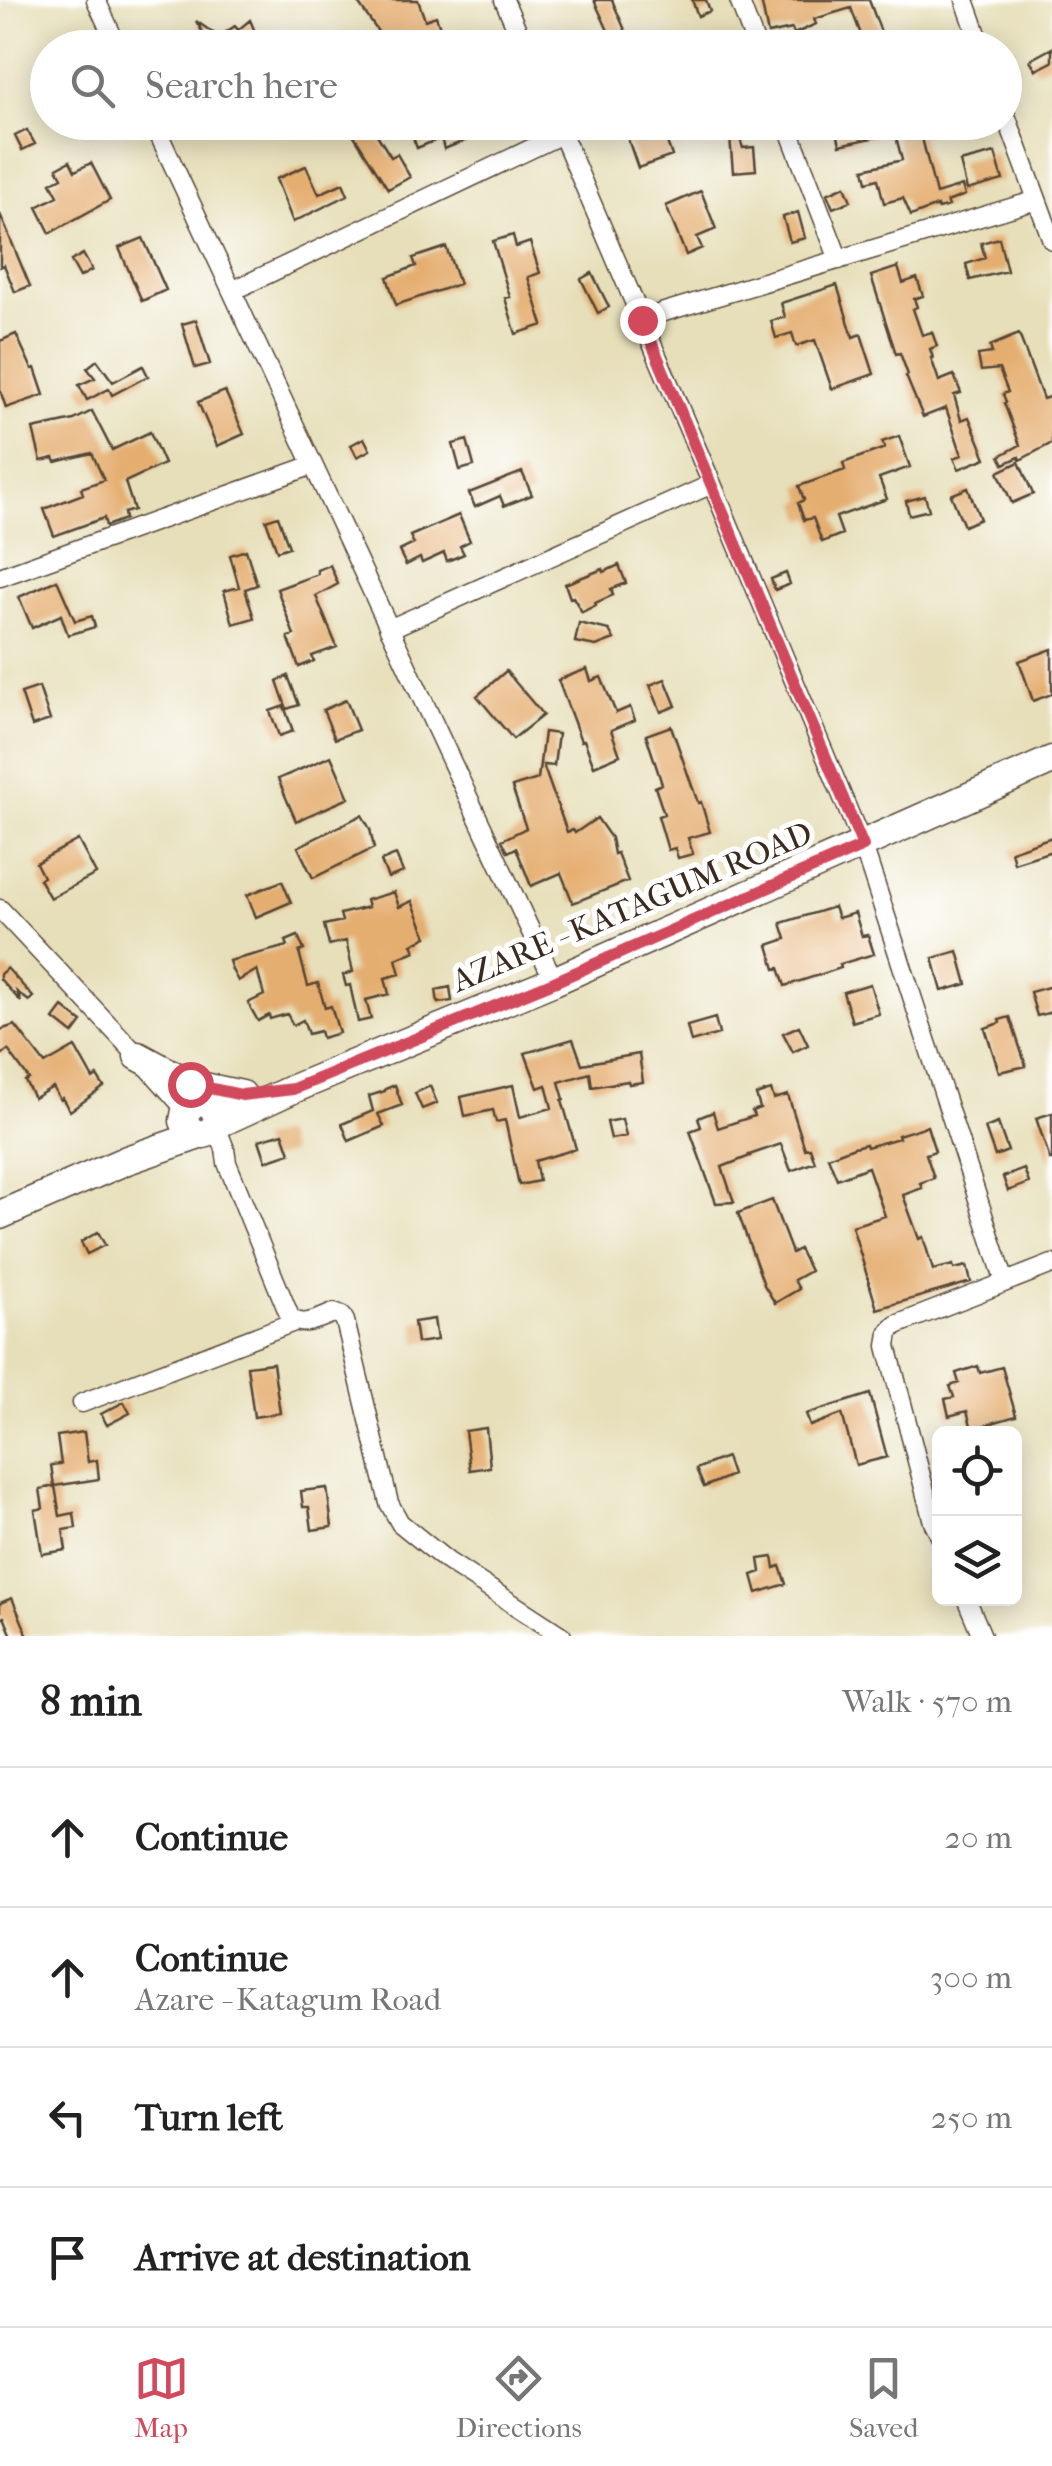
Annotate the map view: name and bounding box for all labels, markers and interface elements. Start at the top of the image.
search box [30,30,1022,140]
icon: search [65,58,120,113]
text: Search here [145,63,338,108]
route end [620,298,666,344]
street label: AZARE - KATAGUM ROAD [444,814,818,1001]
route start [168,1062,214,1108]
map controls [932,1426,1022,1606]
button: locate [932,1426,1022,1516]
button: layers [932,1516,1022,1606]
text: 8 min [40,1677,142,1726]
text: Walk · 570 m [842,1683,1012,1720]
icon: ahead [40,1810,95,1865]
text: Continue [135,1815,288,1860]
text: 20 m [944,1819,1012,1856]
text: Continue [135,1936,288,1981]
icon: ahead [40,1950,95,2005]
text: 300 m [930,1959,1012,1996]
text: Azare - Katagum Road [135,1981,441,2018]
icon: left [40,2090,95,2145]
text: Turn left [135,2095,283,2140]
text: 250 m [931,2099,1012,2136]
icon: arrive [40,2230,95,2285]
text: Arrive at destination [135,2235,471,2280]
tab: Map [134,2351,189,2444]
tab: Directions [456,2351,582,2444]
tab: Saved [849,2351,918,2444]

